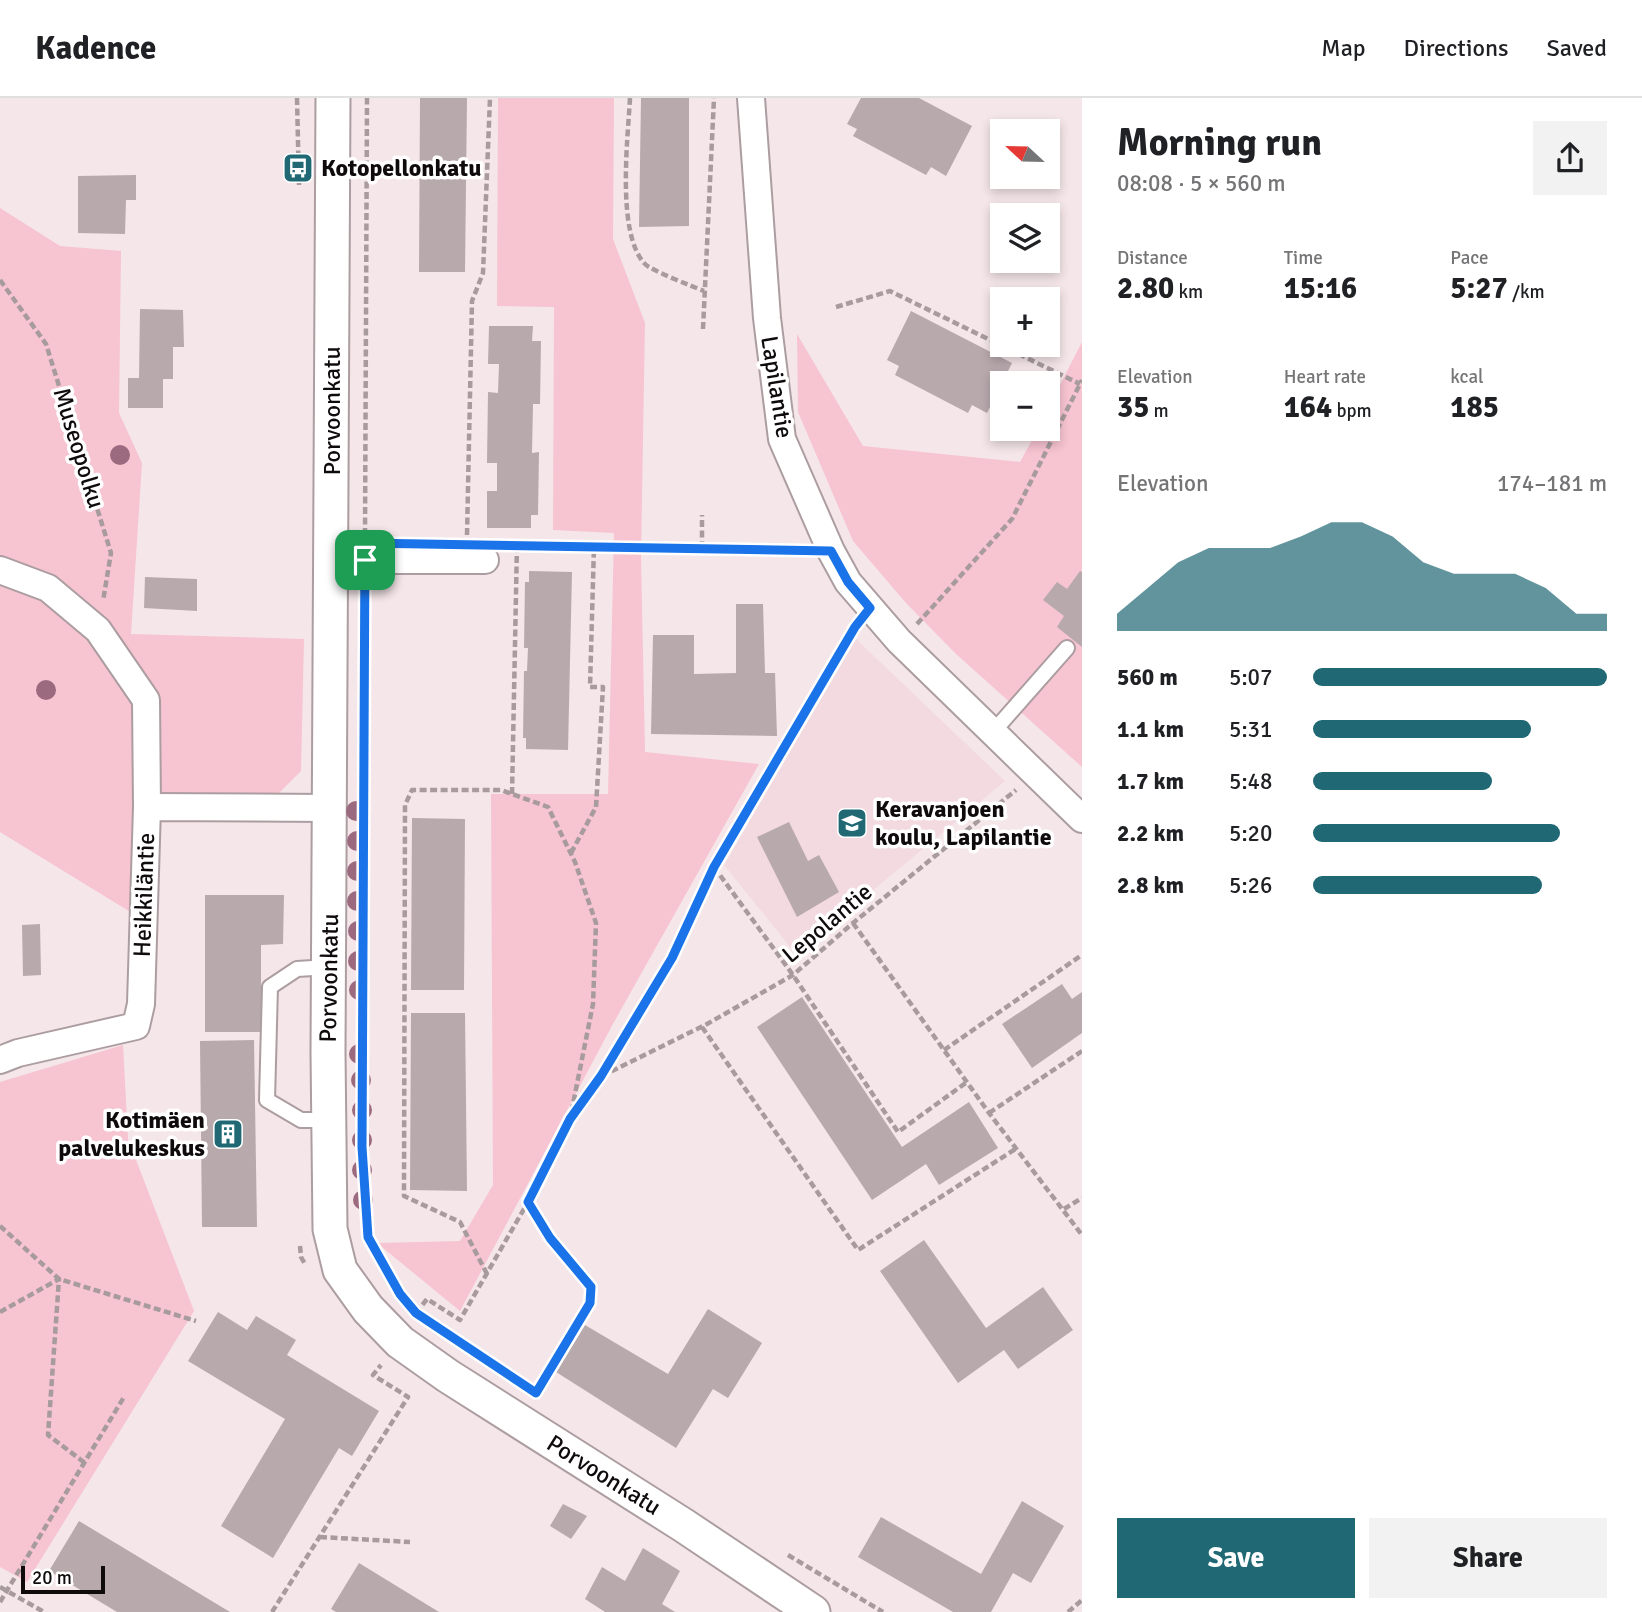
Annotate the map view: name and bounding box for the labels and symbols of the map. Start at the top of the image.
north arrow [990,119,1060,189]
bus stop icon: Kotopellonkatu [281,151,315,185]
place label: Kotopellonkatu [321,153,481,183]
street label: Lapilantie [754,334,800,440]
street label: Porvoonkatu [317,346,347,476]
street label: Museopolku [46,384,112,512]
pin [335,530,395,590]
place label: Keravanjoen koulu, Lapilantie [875,794,1052,852]
school or university icon: Keravanjoen koulu, Lapilantie [835,806,869,840]
street label: Heikkiläntie [127,832,161,958]
street label: Lepolantie [776,877,878,969]
street label: Porvoonkatu [313,913,345,1043]
place label: Kotimäen palvelukeskus [58,1105,205,1163]
building icon: Kotimäen palvelukeskus [211,1117,245,1151]
street label: Porvoonkatu [541,1428,667,1522]
scale bar [21,1563,105,1595]

